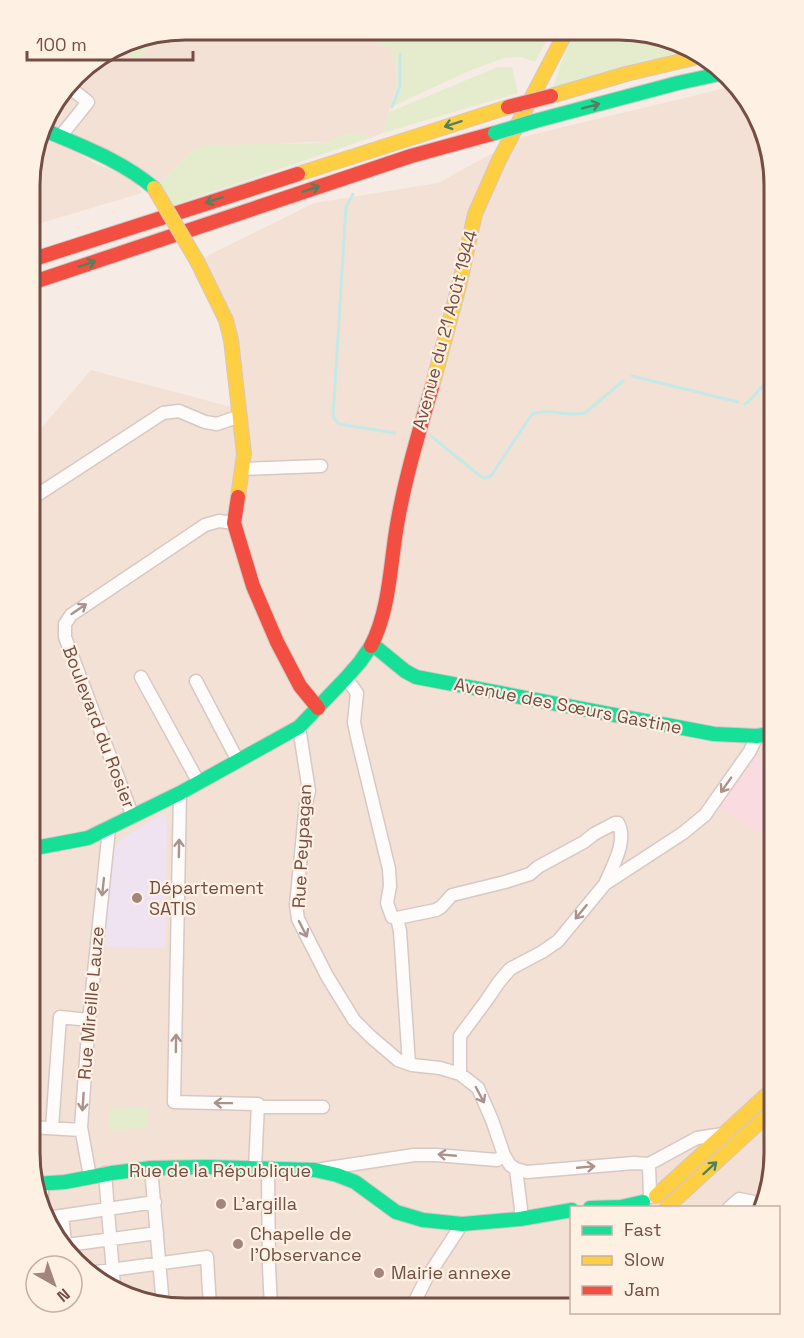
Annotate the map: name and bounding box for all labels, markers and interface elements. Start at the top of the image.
scale bar [27,24,194,62]
text: 100 m [36,33,87,56]
one-way arrow [581,100,600,112]
one-way arrow [444,119,463,130]
one-way arrow [301,183,320,194]
one-way arrow [205,196,224,207]
street label: Avenue du 21 Août 1944 [407,228,482,432]
one-way arrow [77,258,96,269]
one-way arrow [70,603,87,615]
street label: Boulevard du Rosier [58,642,141,812]
street label: Avenue des Sœurs Gastine [452,672,684,739]
one-way arrow [720,777,732,793]
street label: Rue Peypagan [287,783,316,909]
one-way arrow [173,839,185,859]
place label: Département SATIS [149,876,264,920]
one-way arrow [97,877,108,896]
marker: Département SATIS [130,891,144,905]
one-way arrow [575,904,588,920]
one-way arrow [298,920,309,938]
street label: Rue Mireille Lauze [72,925,109,1081]
one-way arrow [170,1034,181,1054]
one-way arrow [474,1086,486,1103]
one-way arrow [77,1092,88,1111]
one-way arrow [213,1097,233,1109]
one-way arrow [437,1150,457,1161]
street label: Rue de la République [129,1159,311,1182]
one-way arrow [575,1161,595,1172]
one-way arrow [703,1161,718,1175]
place label: L'argilla [233,1192,297,1215]
marker: L'argilla [214,1197,228,1211]
legend [570,1206,780,1314]
text: Fast [624,1218,661,1241]
place label: Chapelle de l'Observance [250,1222,362,1266]
marker: Chapelle de l'Observance [231,1237,245,1251]
text: Slow [624,1248,665,1271]
north arrow [24,1254,84,1314]
place label: Mairie annexe [391,1261,511,1284]
marker: Mairie annexe [372,1266,386,1280]
text: Jam [624,1278,660,1301]
text: N [52,1284,74,1307]

